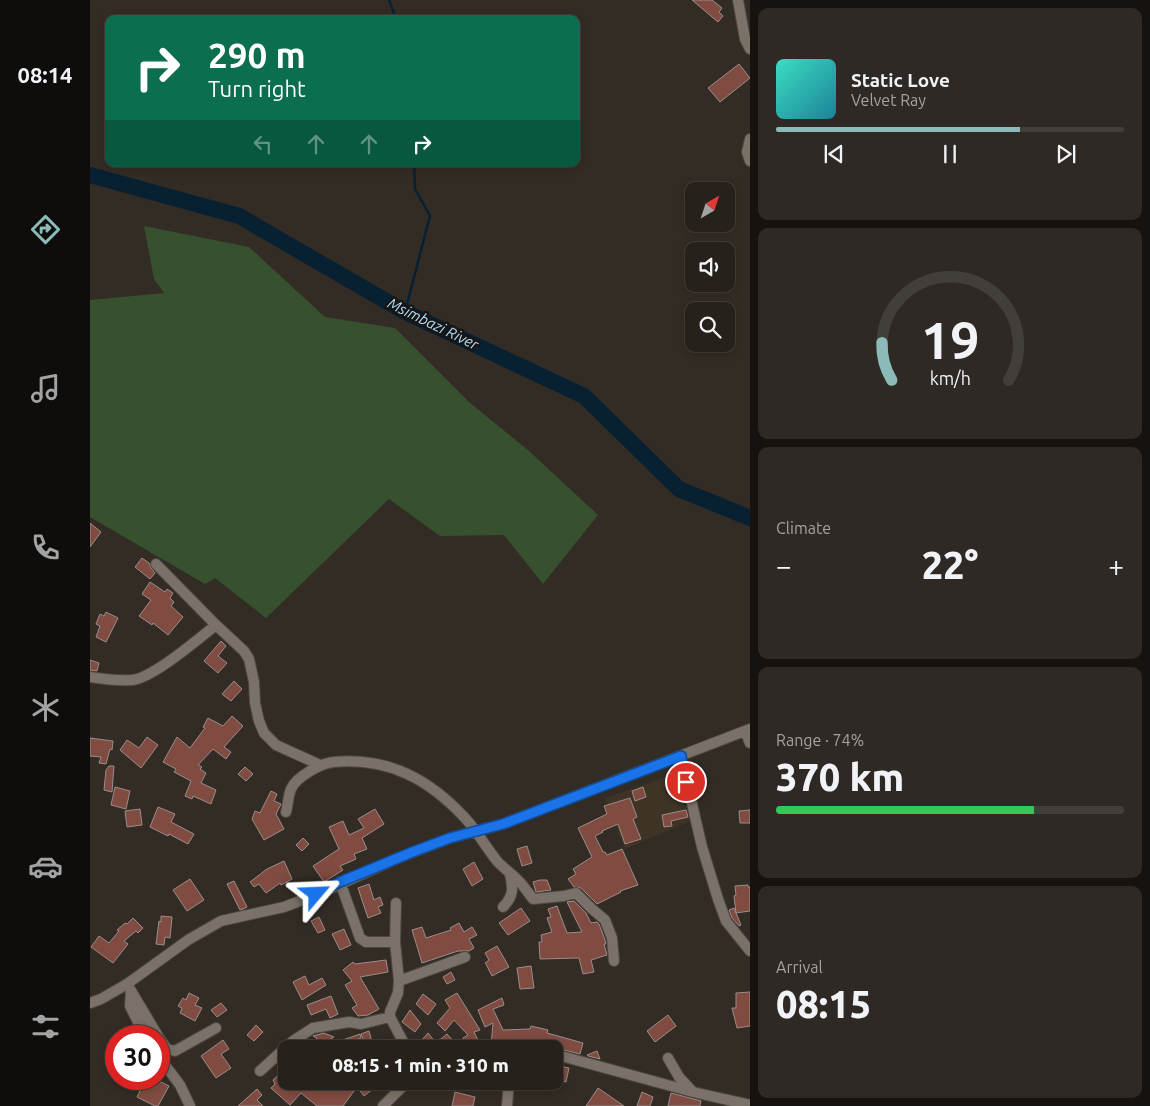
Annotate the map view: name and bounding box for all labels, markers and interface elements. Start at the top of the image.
icon: right [125,35,190,100]
text: 290 m [208,35,306,75]
text: 08:14 [17,62,73,87]
text: Static Love [851,69,950,91]
text: Turn right [208,76,306,101]
text: Velvet Ray [851,91,926,109]
icon: left [249,130,277,158]
icon: ahead [302,130,330,158]
icon: ahead [355,130,383,158]
icon: right [408,130,436,158]
icon: previous [820,140,848,168]
icon: pause [936,140,964,168]
icon: next [1052,140,1080,168]
north arrow [685,182,735,232]
map controls [685,182,735,352]
icon: directions [28,212,63,247]
button: sound [685,242,735,292]
water label: Msimbazi River [385,294,482,353]
button: search [685,302,735,352]
text: 19 [921,311,979,369]
text: km/h [929,368,971,388]
icon: music [28,371,63,406]
text: Climate [776,519,831,537]
icon: phone [28,530,63,565]
text: 22° [922,544,978,586]
text: − [776,550,792,581]
text: + [1108,550,1124,581]
icon: climate [28,690,63,725]
text: Range · 74% [776,731,864,749]
text: 370 km [776,756,904,798]
pin [665,761,707,803]
icon: arrive [672,768,700,796]
icon: car [28,849,63,884]
position arrow [289,867,341,919]
text: Arrival [776,958,823,976]
text: 08:15 [776,983,871,1025]
icon: filters [28,1009,63,1044]
speed limit sign: 30 [105,1025,170,1090]
text: 08:15 · 1 min · 310 m [332,1054,509,1076]

